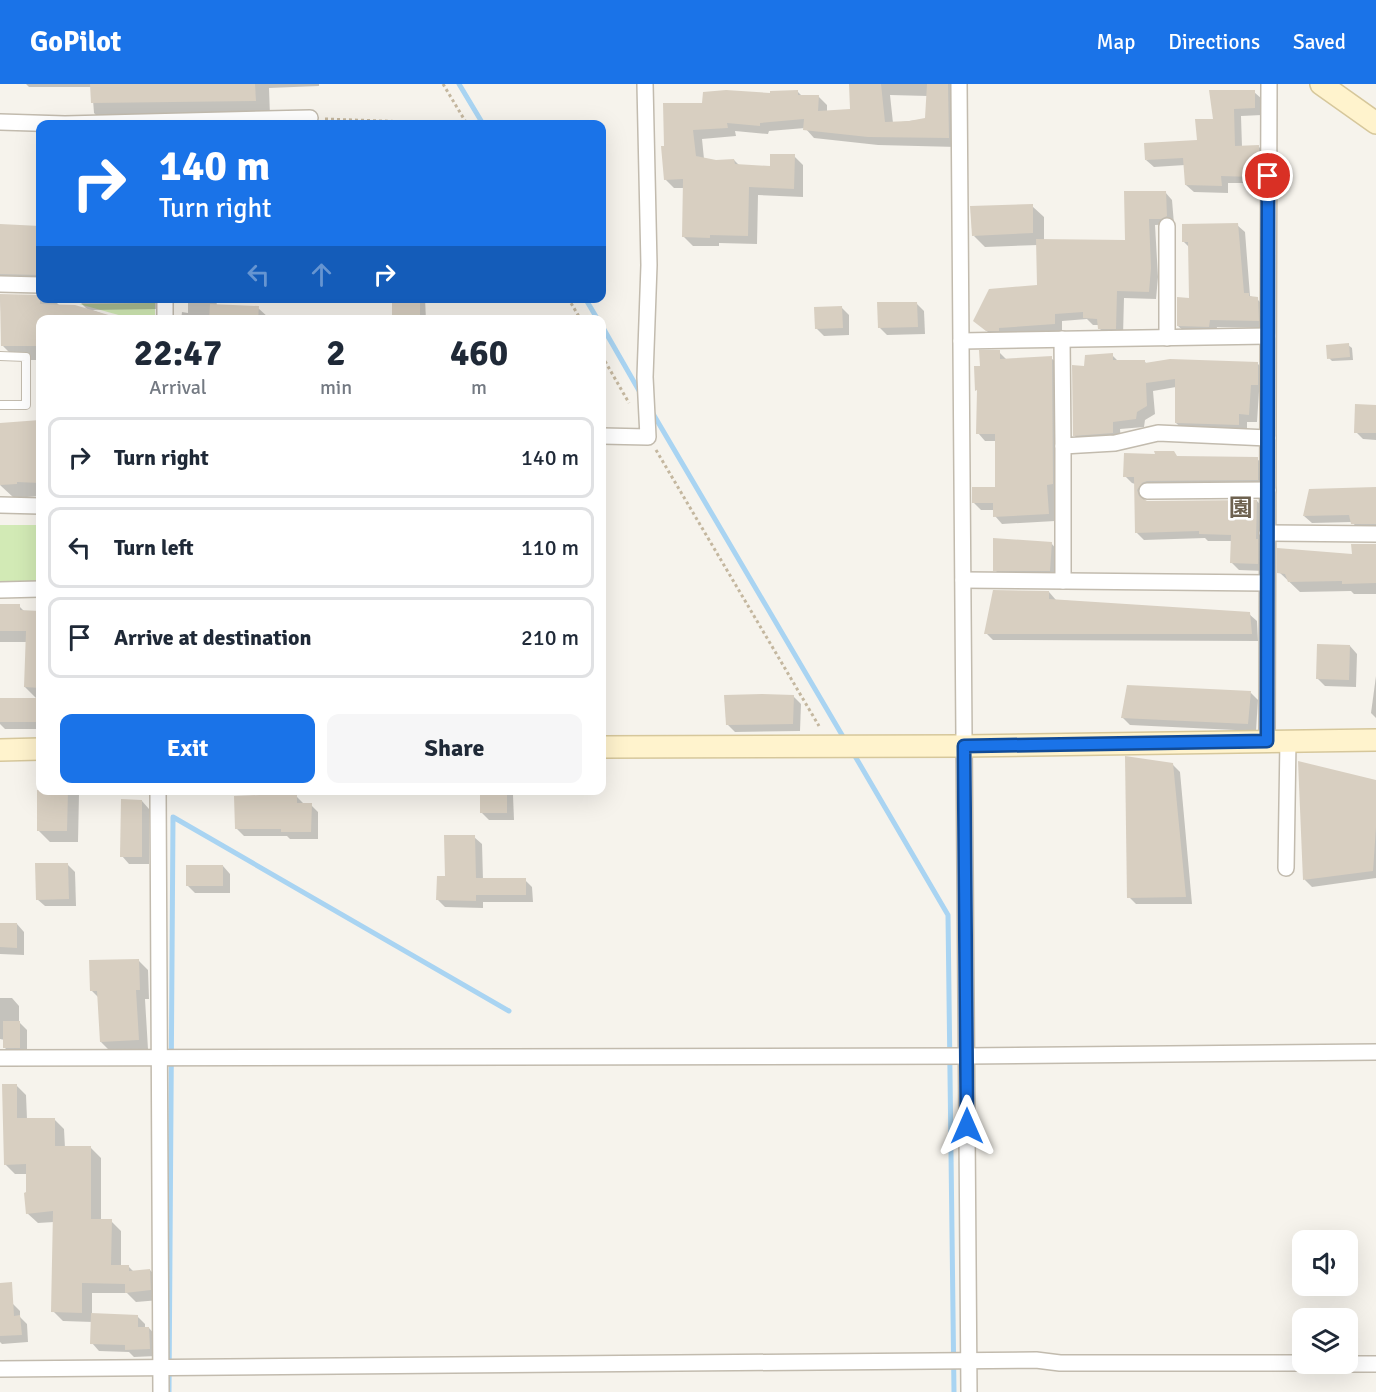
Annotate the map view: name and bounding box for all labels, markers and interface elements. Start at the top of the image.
text: GoPilot [30,25,121,59]
text: Map [1097,29,1135,55]
text: Directions [1168,29,1260,55]
text: Saved [1293,29,1346,55]
text: 140 m [159,141,270,192]
icon: right [60,144,138,222]
pin [1242,150,1293,201]
icon: arrive [1251,159,1284,192]
text: Turn right [159,192,272,225]
icon: left [242,258,275,291]
icon: ahead [305,258,338,291]
icon: right [368,258,401,291]
text: 22:47 [134,331,222,376]
text: 2 [326,331,346,376]
text: 460 [450,331,508,376]
text: Arrival [149,375,207,400]
text: min [320,375,352,400]
text: m [471,375,487,400]
icon: right [63,441,96,474]
text: Turn right [114,444,209,471]
text: 140 m [521,444,579,471]
district label: 園 [1229,493,1253,523]
icon: left [63,531,96,564]
text: Turn left [114,534,194,561]
text: 110 m [521,534,579,561]
icon: arrive [63,621,96,654]
text: Arrive at destination [114,624,311,651]
text: 210 m [521,624,579,651]
button: Exit [60,714,315,783]
button: Share [327,714,582,783]
position arrow [935,1094,999,1158]
map controls [1292,1230,1358,1374]
button: sound [1292,1230,1358,1296]
button: layers [1292,1308,1358,1374]

